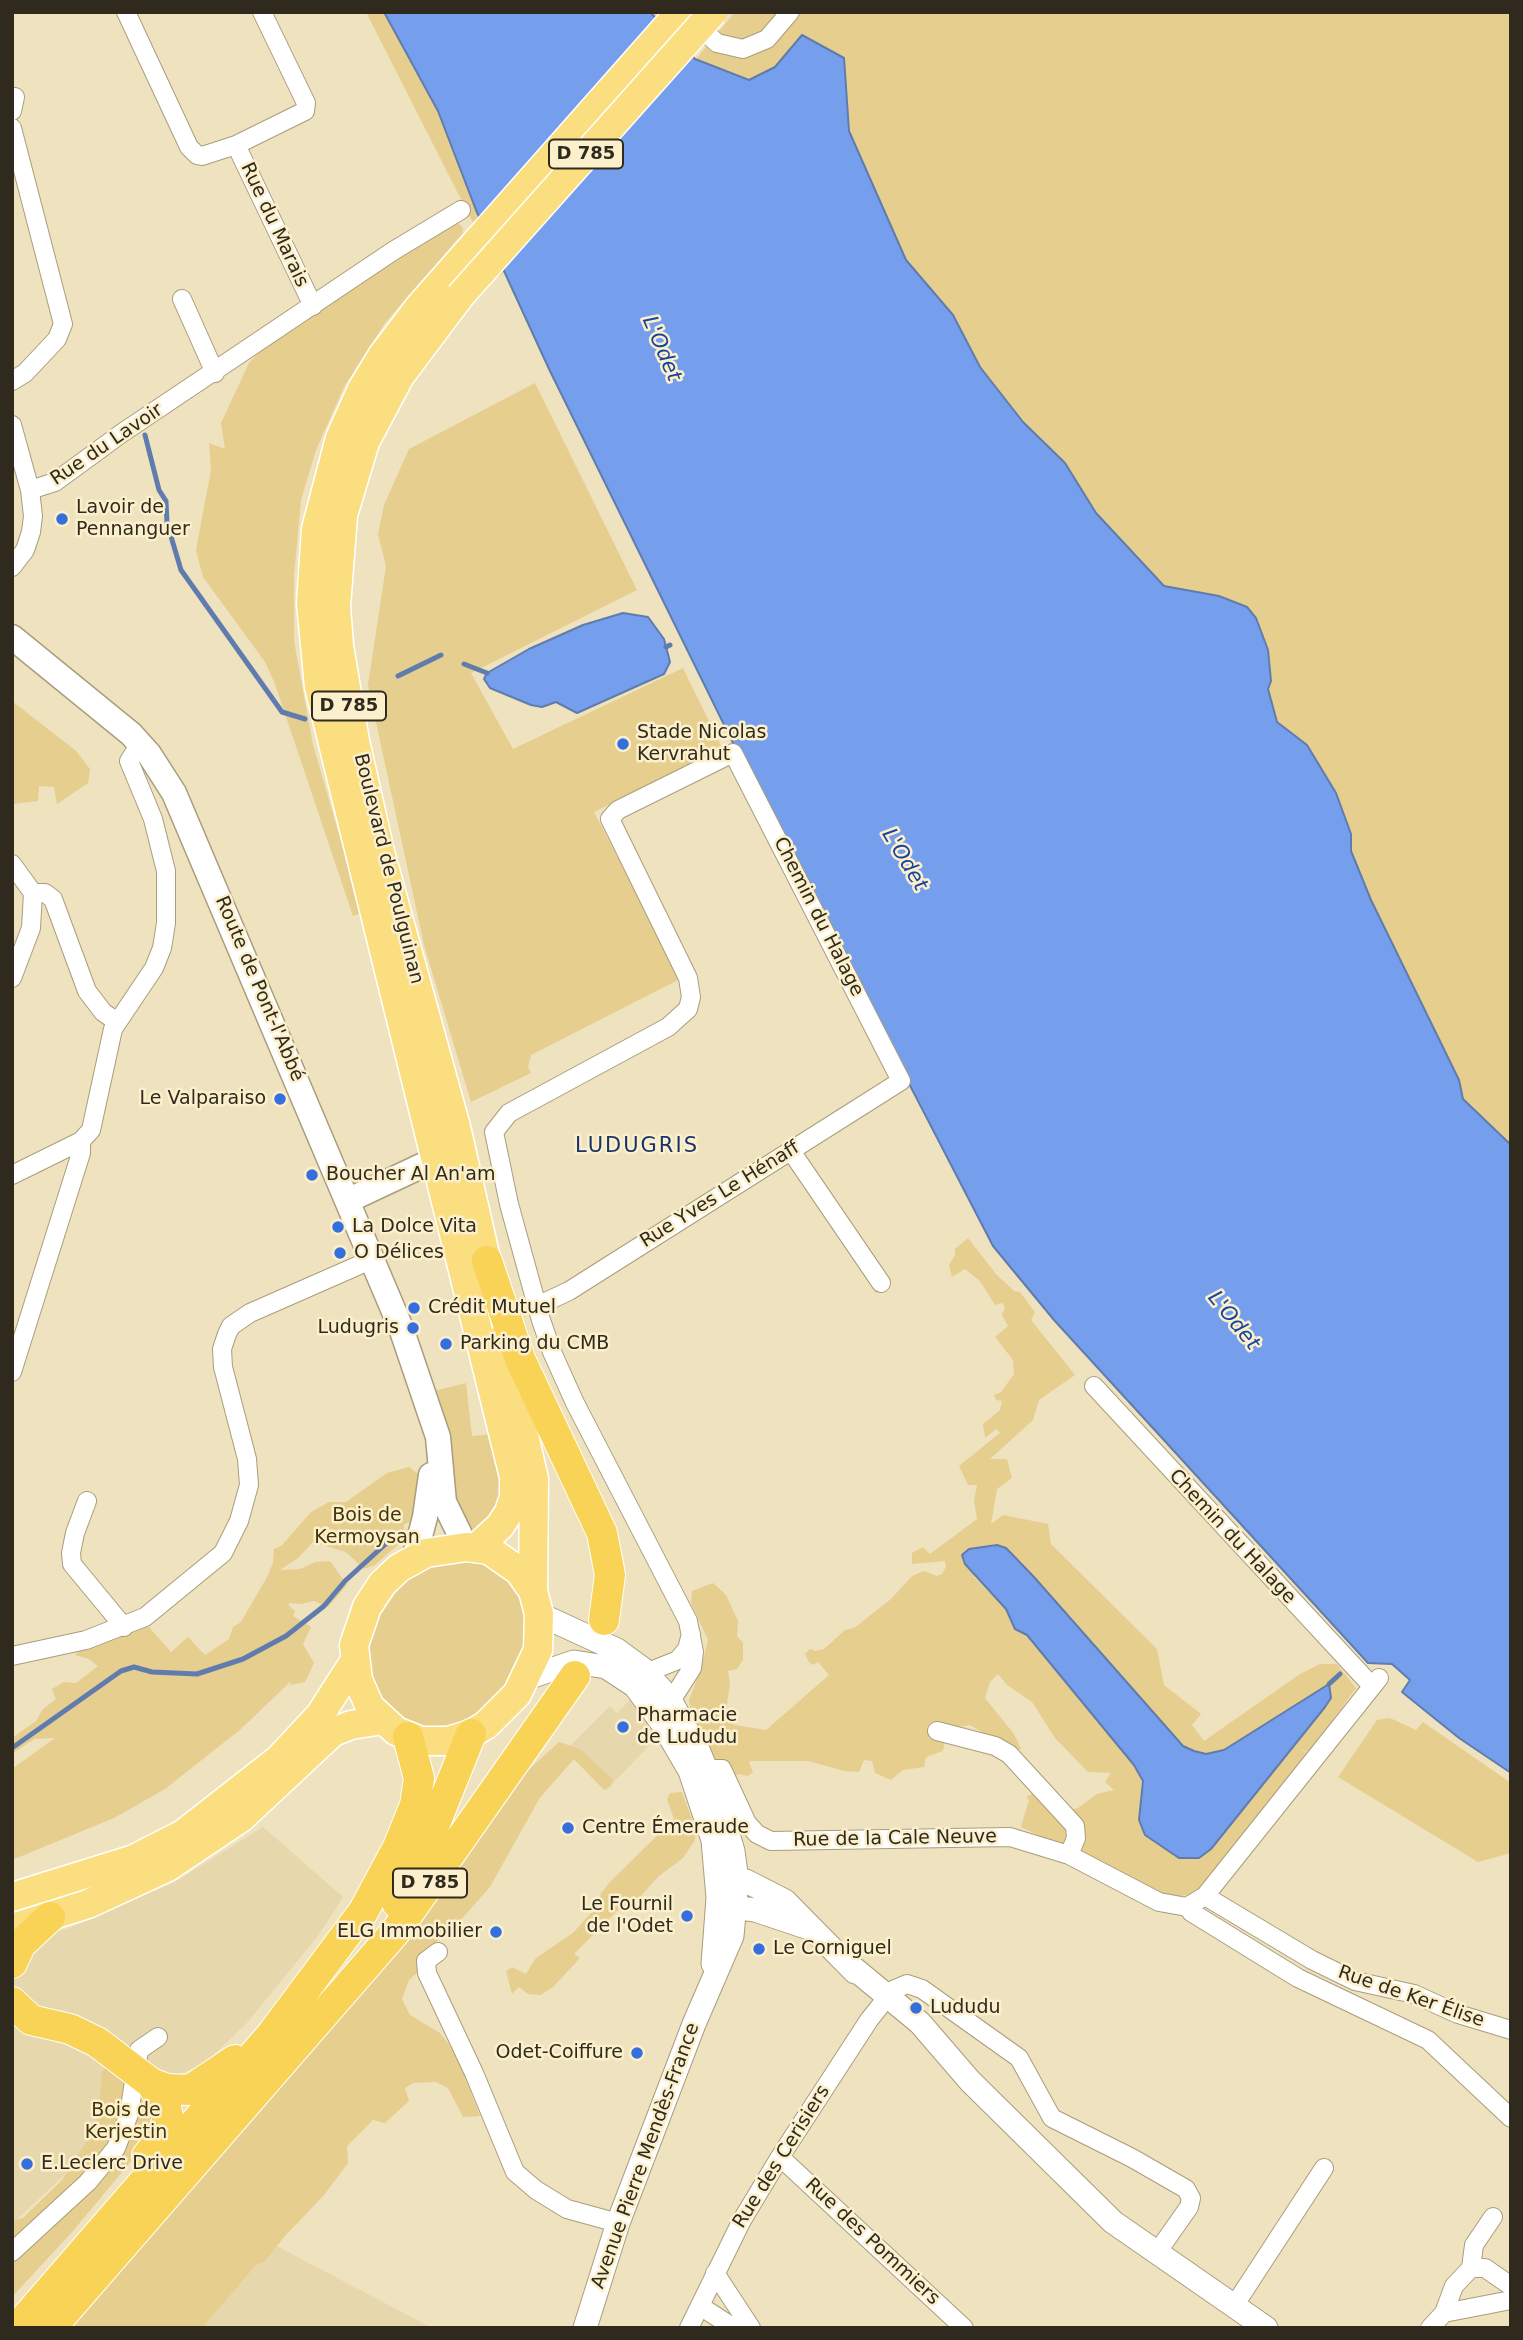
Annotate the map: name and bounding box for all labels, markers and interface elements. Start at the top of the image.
road number: D 785 [549,140,623,168]
street label: Rue du Marais [235,159,313,291]
water label: L'Odet [636,313,686,385]
street label: Rue du Lavoir [47,399,167,491]
place label: Lavoir de Pennanguer [76,497,190,541]
marker: Lavoir de Pennanguer [54,511,70,527]
road number: D 785 [312,692,386,720]
place label: Stade Nicolas Kervrahut [637,722,766,766]
marker: Stade Nicolas Kervrahut [615,736,631,752]
street label: Boulevard de Poulguinan [348,751,428,987]
water label: L'Odet [876,824,932,896]
street label: Chemin du Halage [768,834,868,1000]
street label: Route de Pont-l'Abbé [210,893,308,1085]
place label: Le Valparaiso [140,1088,266,1110]
marker: Le Valparaiso [272,1091,288,1107]
district label: LUDUGRIS [576,1134,698,1160]
street label: Rue Yves Le Hénaff [636,1137,804,1253]
place label: Boucher Al An'am [326,1164,495,1186]
marker: Boucher Al An'am [304,1167,320,1183]
place label: La Dolce Vita [352,1216,477,1238]
marker: La Dolce Vita [330,1219,346,1235]
place label: O Délices [354,1242,444,1264]
marker: O Délices [332,1245,348,1261]
water label: L'Odet [1202,1286,1264,1356]
place label: Crédit Mutuel [428,1297,556,1319]
marker: Crédit Mutuel [406,1300,422,1316]
place label: Ludugris [318,1317,399,1339]
marker: Ludugris [405,1320,421,1336]
place label: Parking du CMB [460,1333,609,1355]
marker: Parking du CMB [438,1336,454,1352]
street label: Chemin du Halage [1164,1465,1300,1609]
park label: Bois de Kermoysan [314,1505,420,1549]
place label: Pharmacie de Lududu [637,1705,737,1749]
marker: Pharmacie de Lududu [615,1719,631,1735]
place label: Centre Émeraude [582,1817,749,1839]
marker: Centre Émeraude [560,1820,576,1836]
street label: Rue de la Cale Neuve [793,1826,997,1852]
road number: D 785 [393,1868,467,1898]
place label: Le Fournil de l'Odet [581,1894,673,1938]
marker: Le Fournil de l'Odet [679,1908,695,1924]
place label: ELG Immobilier [337,1921,482,1943]
marker: ELG Immobilier [488,1924,504,1940]
place label: Le Corniguel [773,1938,892,1960]
marker: Le Corniguel [751,1941,767,1957]
street label: Rue de Ker Élise [1335,1961,1487,2033]
place label: Lududu [930,1997,1000,2019]
marker: Lududu [908,2000,924,2016]
street label: Avenue Pierre Mendès-France [587,2020,705,2292]
place label: Odet-Coiffure [496,2042,623,2064]
marker: Odet-Coiffure [629,2045,645,2061]
street label: Rue des Cerisiers [729,2081,835,2233]
park label: Bois de Kerjestin [85,2100,167,2144]
place label: E.Leclerc Drive [41,2153,183,2175]
marker: E.Leclerc Drive [19,2156,35,2172]
street label: Rue des Pommiers [800,2174,944,2310]

